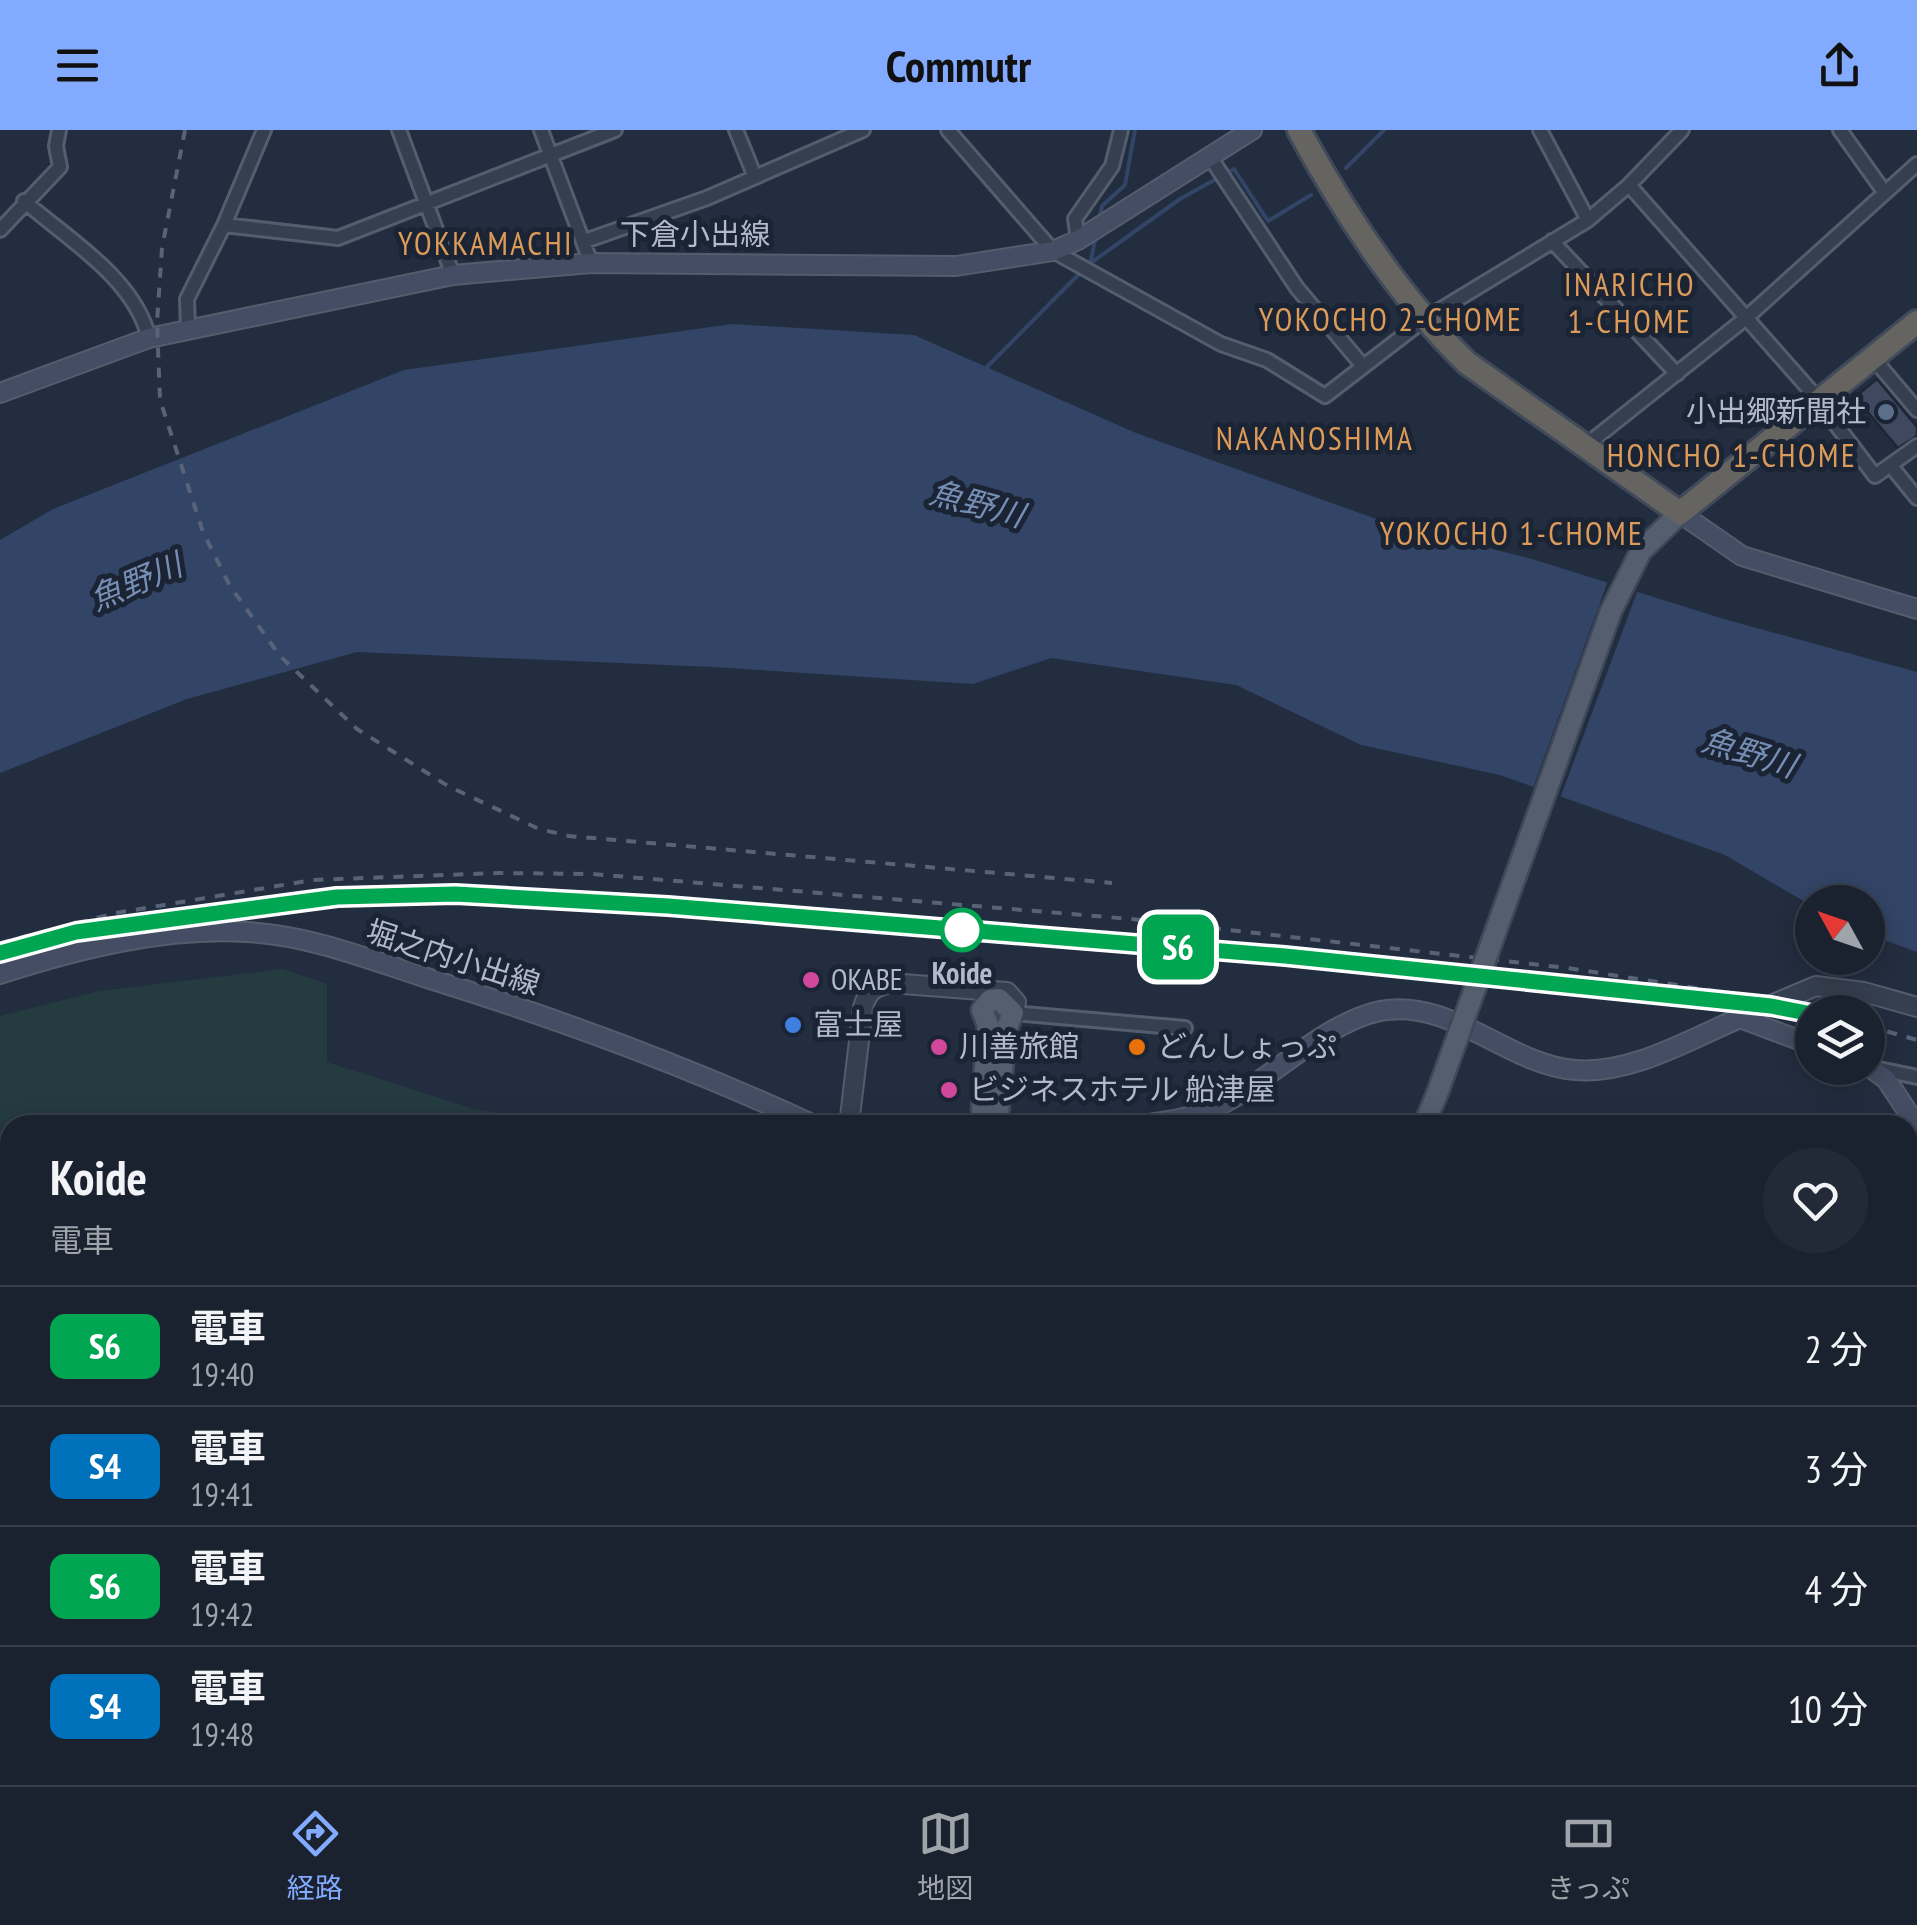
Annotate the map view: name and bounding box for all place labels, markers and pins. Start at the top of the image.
place label: 小出郷新聞社 [1686,391,1866,430]
marker: 小出郷新聞社 [1875,401,1897,423]
marker: Koide [941,909,983,951]
place label: Koide [932,953,992,992]
place label: OKABE [831,959,903,998]
marker: OKABE [800,969,822,991]
place label: 富士屋 [813,1004,903,1043]
marker: 富士屋 [782,1014,804,1036]
place label: 川善旅館 [959,1026,1079,1065]
place label: どんしょっぷ [1157,1026,1337,1065]
marker: 川善旅館 [928,1036,950,1058]
marker: どんしょっぷ [1126,1036,1148,1058]
place label: ビジネスホテル 船津屋 [969,1069,1275,1108]
marker: ビジネスホテル 船津屋 [938,1079,960,1101]

